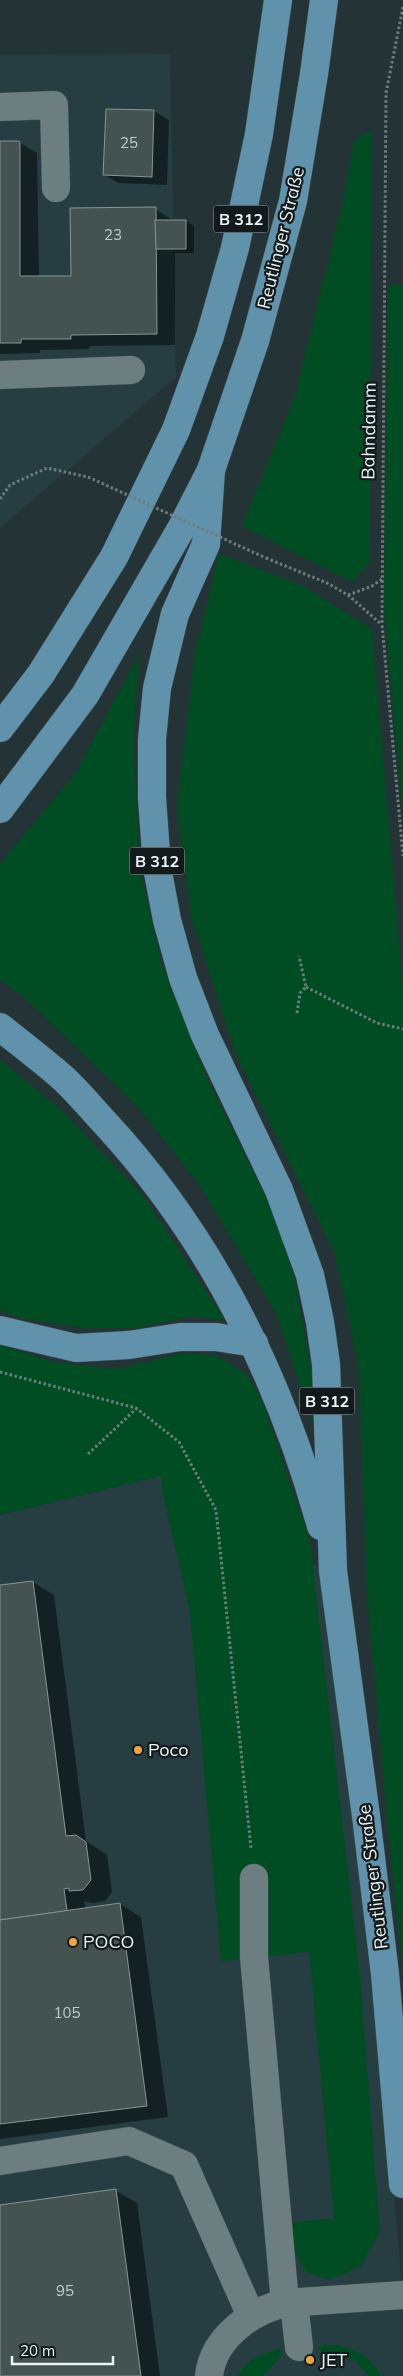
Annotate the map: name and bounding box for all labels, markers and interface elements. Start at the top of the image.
house number: 25 [120,133,138,152]
street label: Reutlinger Straße [252,164,309,311]
road number: B 312 [214,205,268,232]
house number: 23 [104,225,122,244]
street label: Bahndamm [356,382,381,480]
road number: B 312 [130,848,184,874]
road number: B 312 [300,1388,354,1414]
place label: Poco [148,1738,189,1761]
marker: Poco [132,1744,144,1756]
street label: Reutlinger Straße [352,1803,393,1951]
place label: POCO [83,1930,134,1953]
marker: POCO [67,1936,79,1948]
house number: 105 [53,2003,81,2022]
house number: 95 [56,2281,74,2300]
scale bar [12,2334,114,2366]
text: 20 m [20,2341,55,2360]
place label: JET [320,2348,347,2371]
marker: JET [304,2354,316,2366]

